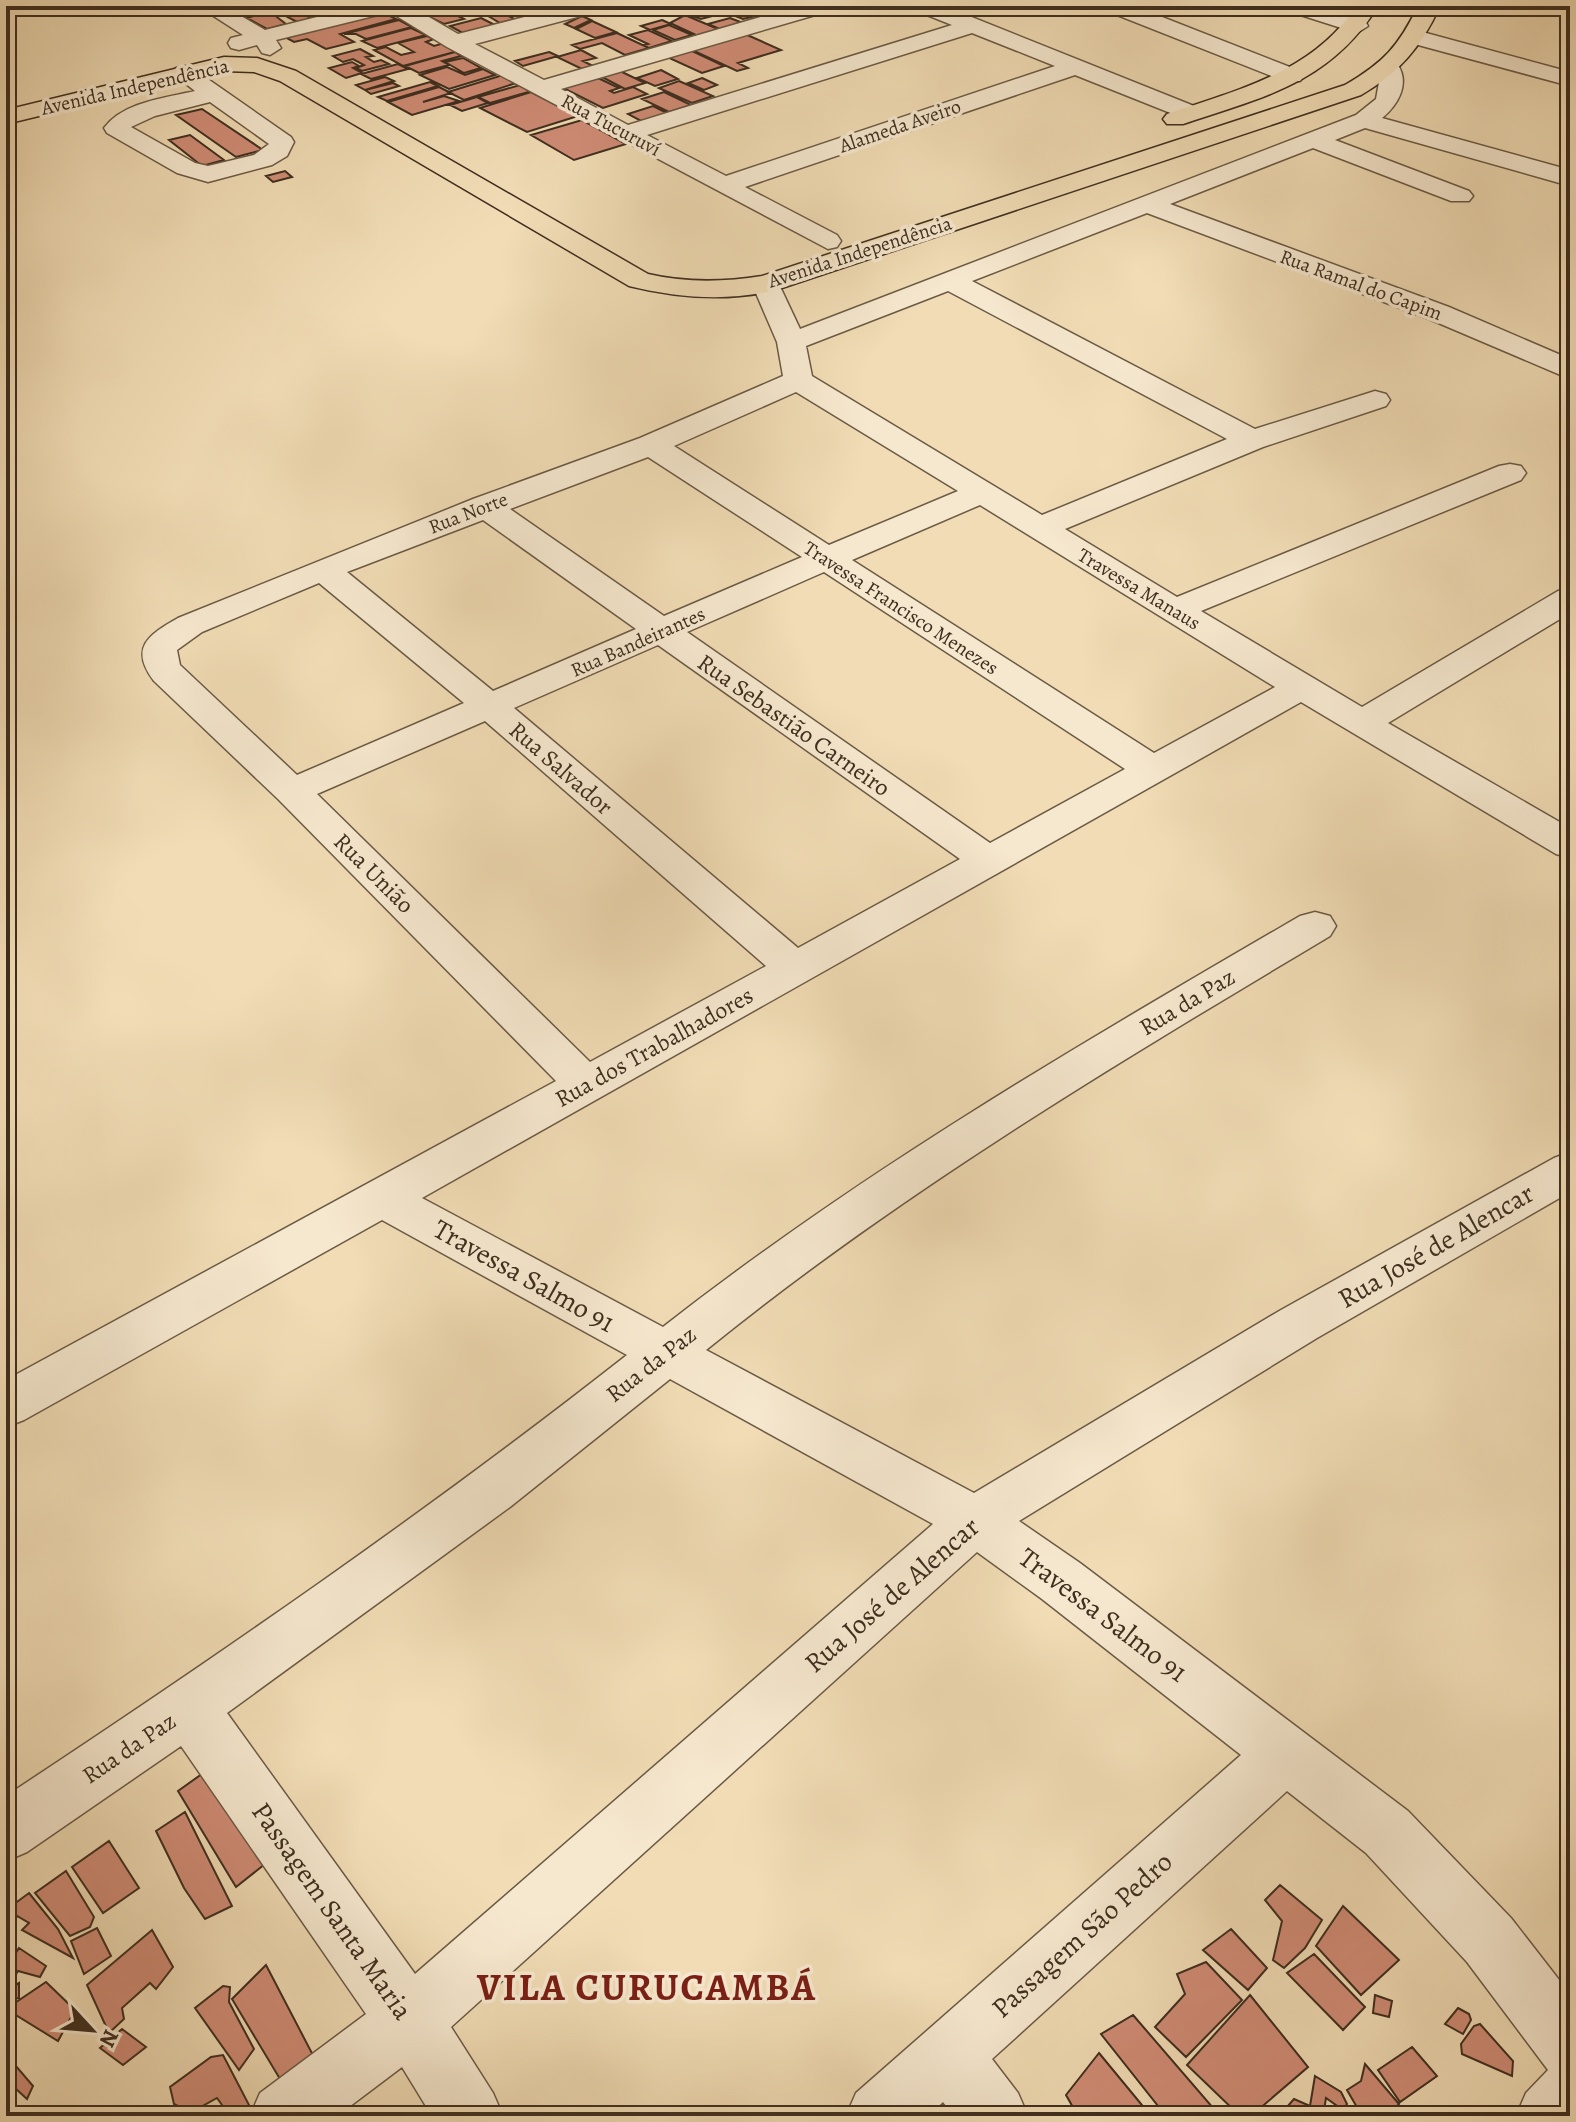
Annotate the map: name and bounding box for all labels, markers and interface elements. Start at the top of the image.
street label: Avenida Independência [38,52,232,122]
street label: Rua Tucuruví [556,87,666,163]
street label: Alameda Aveiro [835,93,964,160]
street label: Avenida Independência [764,209,956,295]
street label: Rua Ramal do Capim [1276,243,1446,327]
street label: Rua Norte [424,486,512,540]
street label: Travessa Francisco Menezes [798,535,1004,681]
street label: Travessa Manaus [1073,542,1205,636]
street label: Rua Bandeirantes [566,600,710,684]
street label: Rua Sebastião Carneiro [691,646,897,804]
street label: Rua Salvador [502,714,620,822]
street label: Rua União [327,826,421,920]
street label: Rua da Paz [1133,961,1241,1043]
street label: Rua dos Trabalhadores [549,979,759,1115]
street label: Rua José de Alencar [1331,1174,1541,1318]
street label: Travessa Salmo 91 [426,1210,622,1342]
street label: Rua da Paz [599,1319,703,1409]
street label: Rua José de Alencar [796,1508,988,1682]
street label: Travessa Salmo 91 [1011,1539,1195,1691]
street label: Rua da Paz [76,1705,182,1791]
street label: Passagem Santa Maria [243,1795,421,2027]
street label: Passagem São Pedro [983,1843,1181,2027]
district label: VILA CURUCAMBÁ [476,1961,817,2013]
north arrow [52,1990,132,2070]
text: N [92,2025,126,2052]

